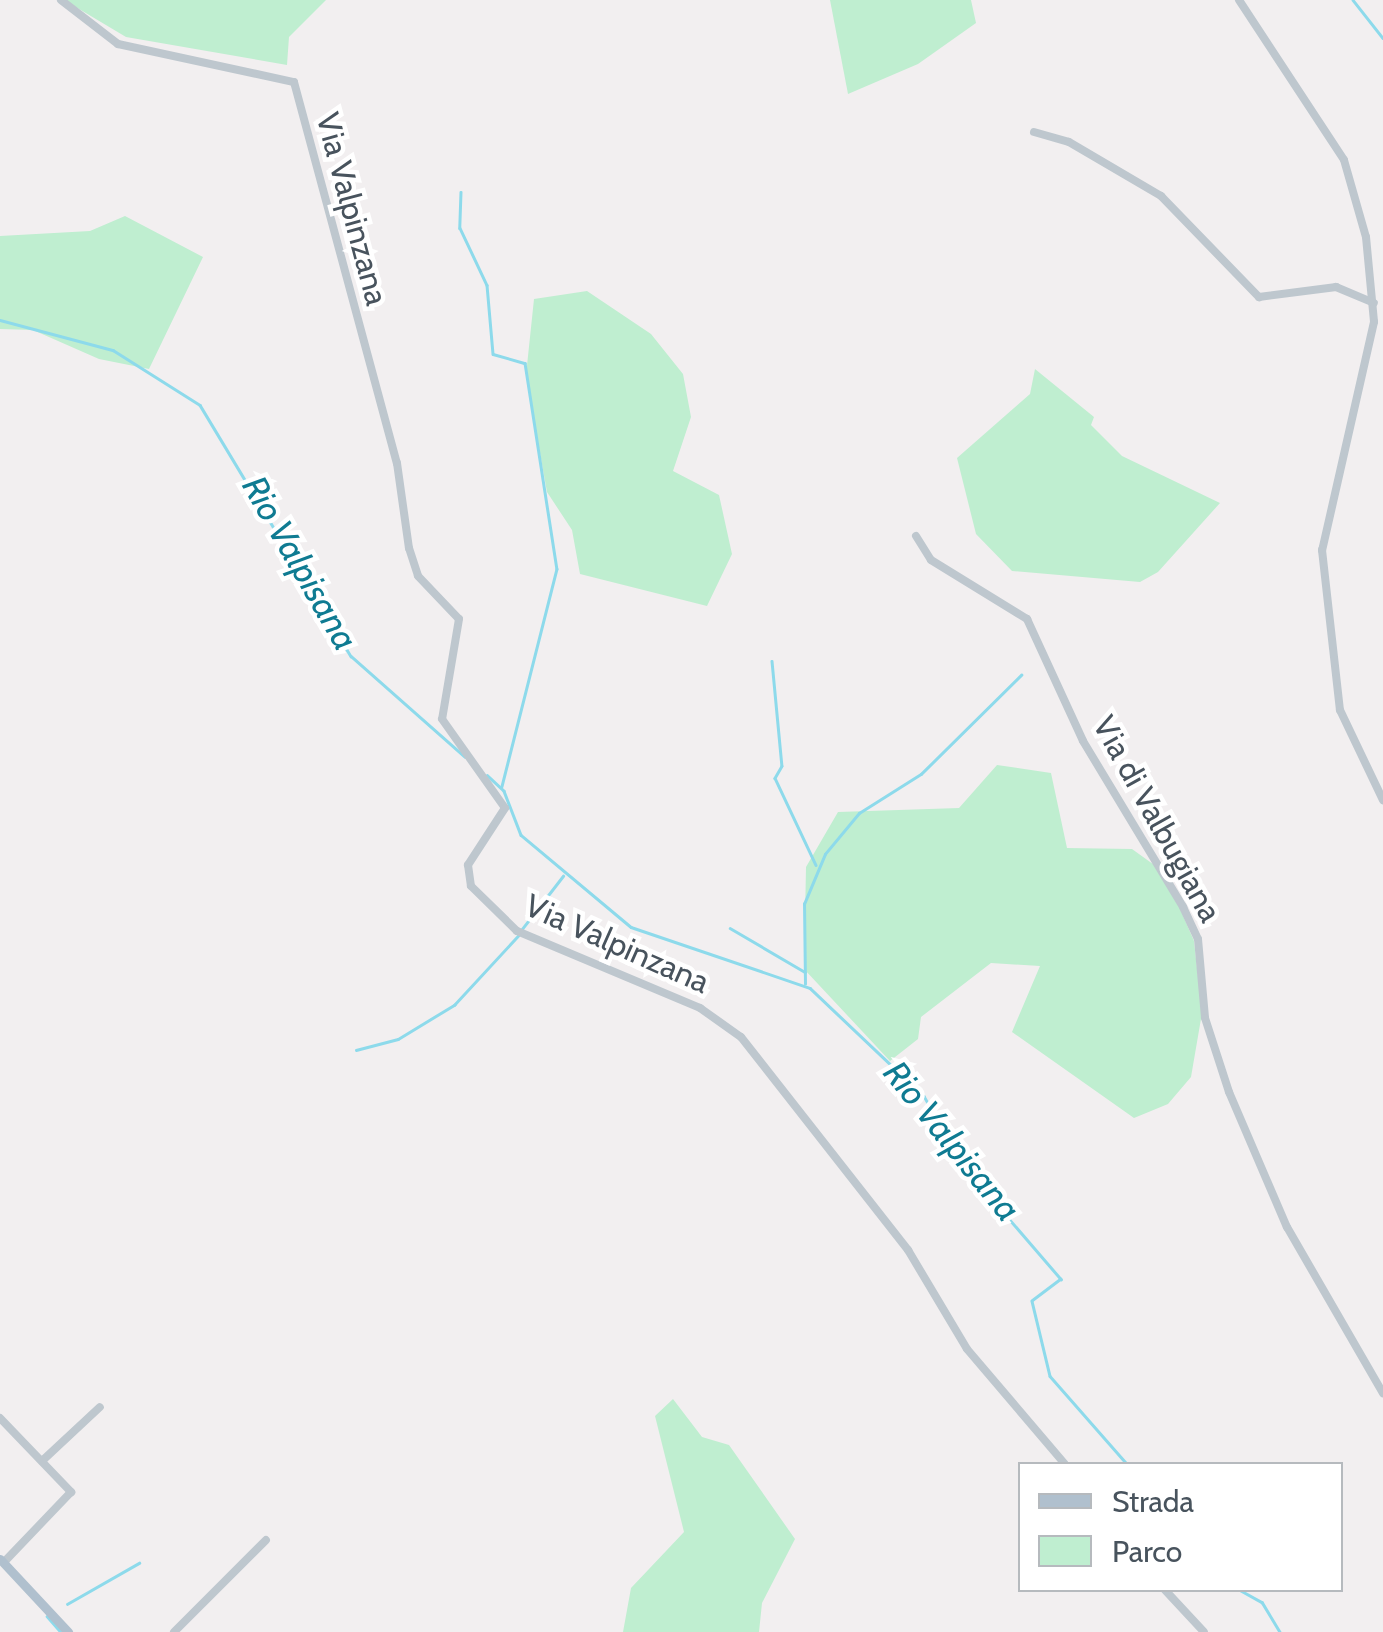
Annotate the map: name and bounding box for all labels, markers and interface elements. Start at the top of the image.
street label: Via Valpinzana [308,109,396,309]
water label: Rio Valpisana [233,469,367,657]
street label: Via di Valbugiana [1085,709,1229,929]
street label: Via Valpinzana [519,886,715,1002]
water label: Rio Valpisana [875,1053,1029,1229]
legend [1018,1462,1343,1592]
text: Strada [1112,1483,1194,1520]
text: Parco [1112,1533,1182,1570]

